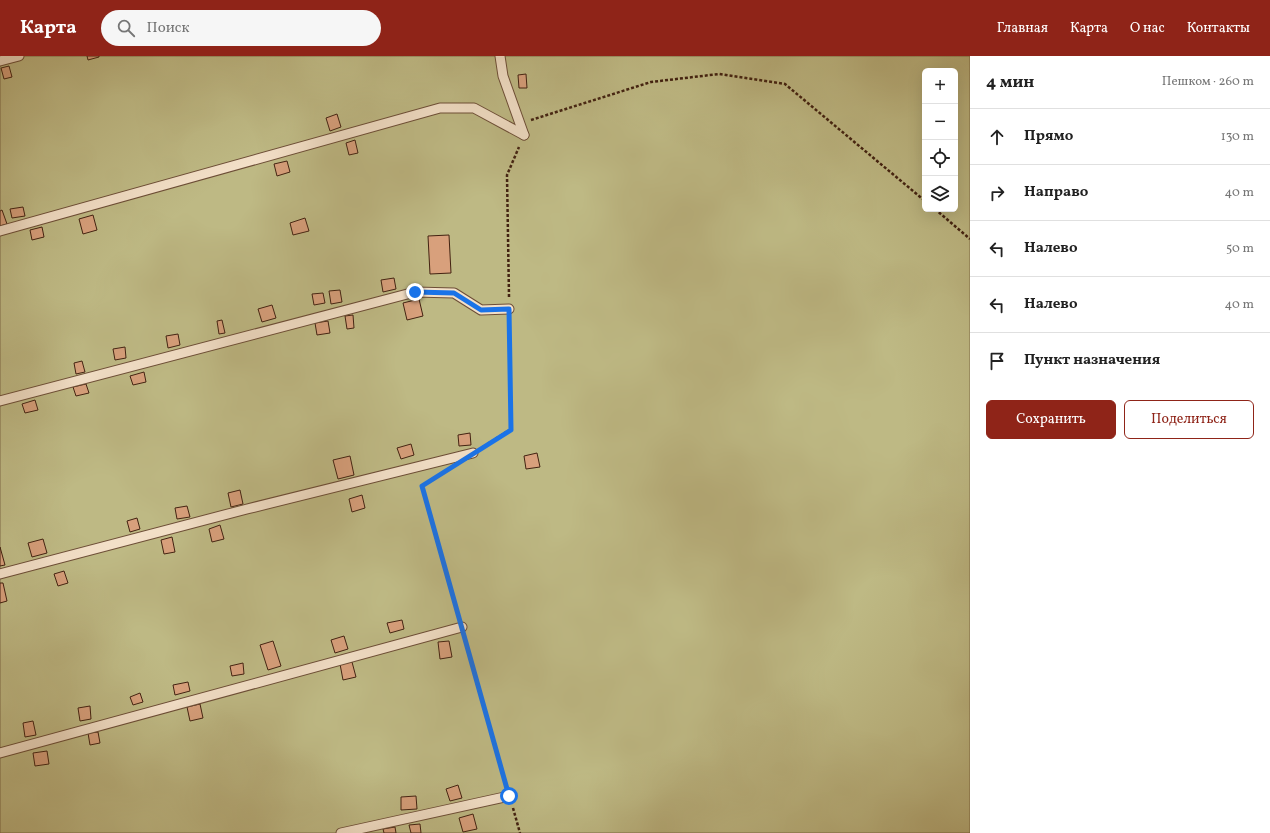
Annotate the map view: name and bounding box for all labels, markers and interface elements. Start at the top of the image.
search box [101,10,381,46]
text: Карта [20,15,77,41]
icon: search [115,17,137,39]
text: Поиск [147,18,190,39]
text: Главная [997,19,1048,38]
text: Карта [1070,19,1108,38]
text: О нас [1130,19,1165,38]
text: Контакты [1187,19,1250,38]
map controls [922,68,958,212]
button: + [922,68,958,104]
text: 4 мин [986,71,1034,94]
text: Пешком · 260 m [1162,73,1254,91]
button: − [922,104,958,140]
icon: ahead [986,126,1008,148]
text: Прямо [1024,126,1073,147]
text: 130 m [1221,128,1254,146]
button: locate [922,140,958,176]
button: layers [922,176,958,212]
icon: right [986,182,1008,204]
text: Направо [1024,182,1088,203]
text: 40 m [1225,184,1254,202]
icon: left [986,238,1008,260]
text: Налево [1024,238,1078,259]
text: 50 m [1226,240,1254,258]
route end [406,283,424,301]
icon: left [986,294,1008,316]
text: Налево [1024,294,1078,315]
text: 40 m [1225,296,1254,314]
icon: arrive [986,350,1008,372]
text: Пункт назначения [1024,350,1160,371]
button: Сохранить [986,400,1116,439]
button: Поделиться [1124,400,1254,439]
route start [500,787,518,805]

